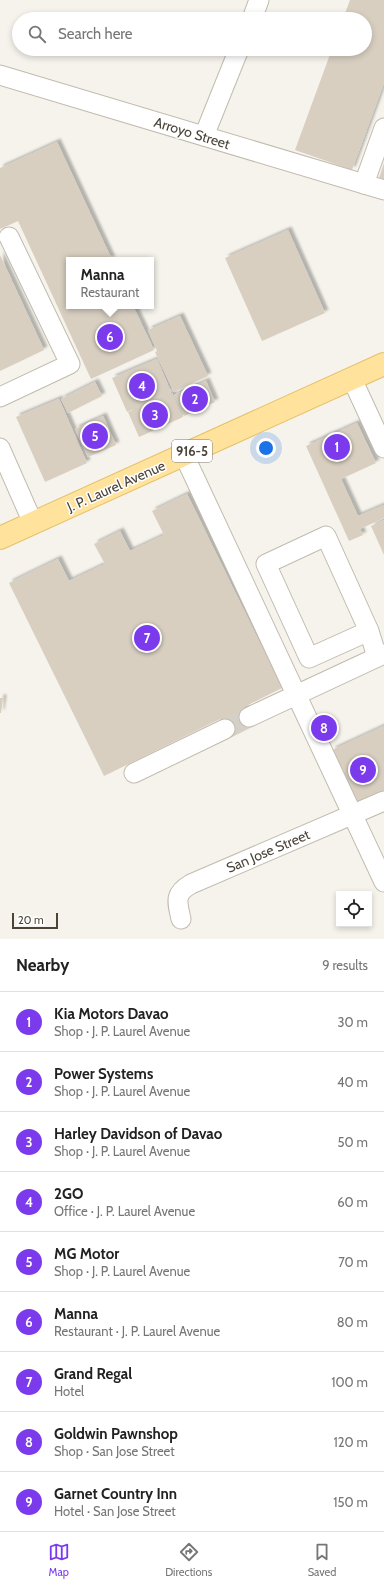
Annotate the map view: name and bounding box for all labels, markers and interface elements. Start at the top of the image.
search box [12,12,372,56]
icon: search [26,23,48,45]
text: Search here [58,25,133,43]
street label: Arroyo Street [152,113,232,153]
popup [66,257,154,309]
text: Manna [81,266,124,284]
text: Restaurant [81,284,139,300]
pin: 6 [97,322,123,352]
pin: 4 [129,371,155,401]
pin: 2 [182,384,208,414]
pin: 3 [142,400,168,430]
pin: 5 [82,421,108,451]
pin: 1 [324,432,350,462]
your location [256,438,276,458]
road number: 916-5 [172,440,212,462]
street label: J. P. Laurel Avenue [63,456,168,516]
pin: 7 [134,623,160,653]
pin: 8 [311,713,337,743]
pin: 9 [350,755,376,785]
street label: San Jose Street [223,825,313,877]
map controls [336,891,372,927]
button: locate [336,891,372,927]
scale bar [12,911,58,930]
text: 20 m [18,913,44,927]
text: Nearby [16,955,69,975]
text: 9 results [322,957,368,973]
text: Kia Motors Davao [54,1005,169,1023]
text: 1 [27,1014,31,1030]
text: 30 m [338,1014,368,1030]
text: Shop · J. P. Laurel Avenue [54,1023,190,1039]
text: Power Systems [54,1065,153,1083]
text: 2 [26,1074,32,1090]
text: 40 m [337,1074,368,1090]
text: Shop · J. P. Laurel Avenue [54,1083,190,1099]
text: Harley Davidson of Davao [54,1125,222,1143]
text: 3 [25,1134,33,1150]
text: 50 m [338,1134,368,1150]
text: Shop · J. P. Laurel Avenue [54,1143,190,1159]
text: 2GO [54,1185,83,1203]
text: 4 [25,1194,33,1210]
text: 60 m [337,1194,368,1210]
text: Office · J. P. Laurel Avenue [54,1203,195,1219]
text: MG Motor [54,1245,119,1263]
text: 5 [26,1254,32,1270]
text: 70 m [338,1254,368,1270]
text: Shop · J. P. Laurel Avenue [54,1263,190,1279]
text: Manna [54,1305,98,1323]
text: 6 [25,1314,33,1330]
text: 80 m [337,1314,368,1330]
text: Restaurant · J. P. Laurel Avenue [54,1323,220,1339]
text: Grand Regal [54,1365,132,1383]
text: 7 [26,1374,32,1390]
text: 100 m [331,1374,368,1390]
text: Hotel [54,1383,84,1399]
text: Goldwin Pawnshop [54,1425,178,1443]
text: 8 [25,1434,33,1450]
text: 120 m [334,1434,368,1450]
text: Shop · San Jose Street [54,1443,175,1459]
text: Garnet Country Inn [54,1485,177,1503]
text: 9 [25,1494,33,1510]
text: 150 m [333,1494,368,1510]
text: Hotel · San Jose Street [54,1503,176,1519]
tab: Map [48,1541,70,1579]
tab: Directions [165,1541,212,1579]
tab: Saved [308,1541,336,1579]

